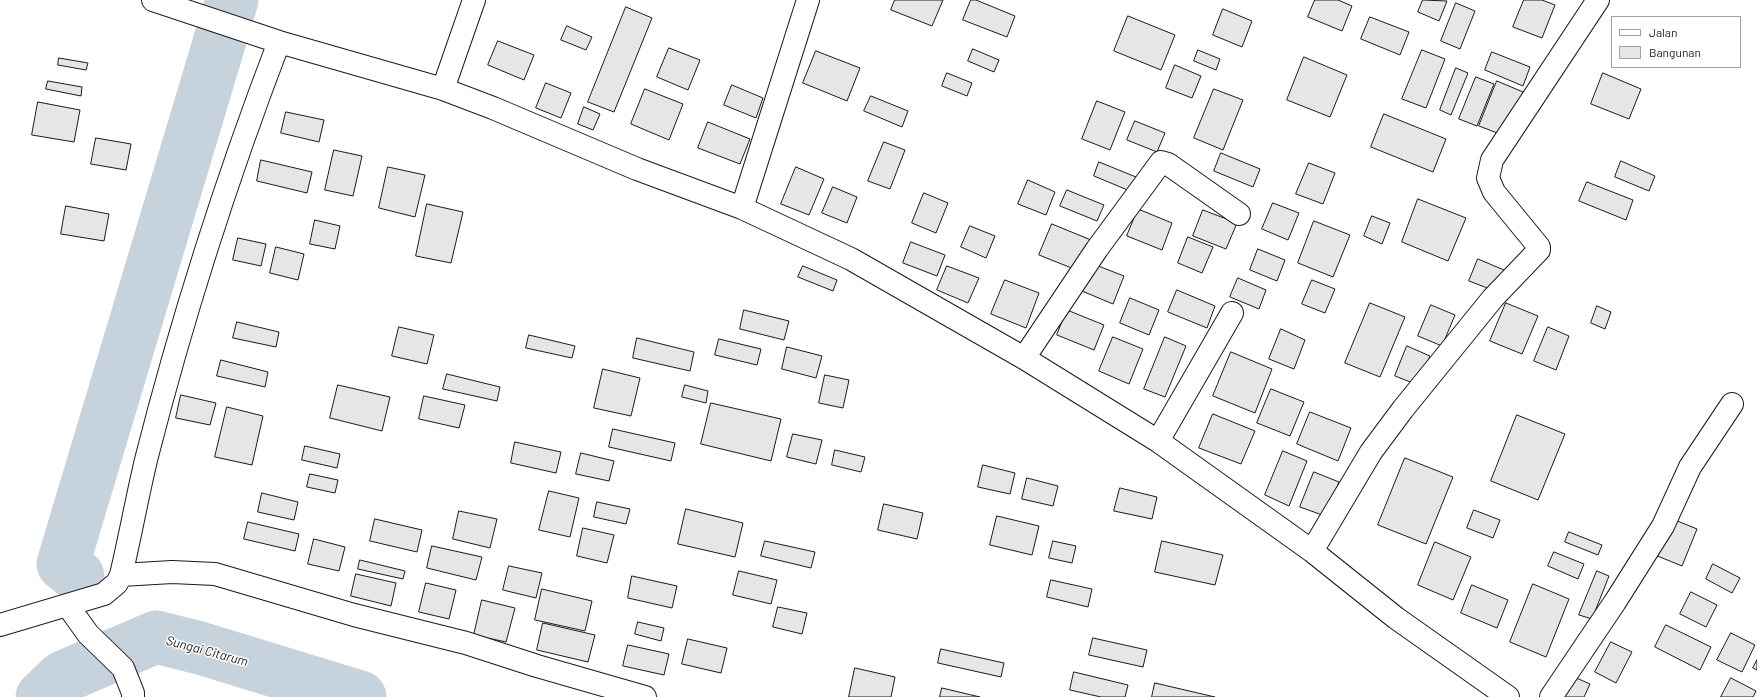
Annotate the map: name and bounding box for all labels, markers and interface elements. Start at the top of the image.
legend [1611,16,1741,68]
text: Jalan [1649,25,1677,39]
text: Bangunan [1649,45,1701,59]
water label: Sungai Citarum [164,633,250,669]

